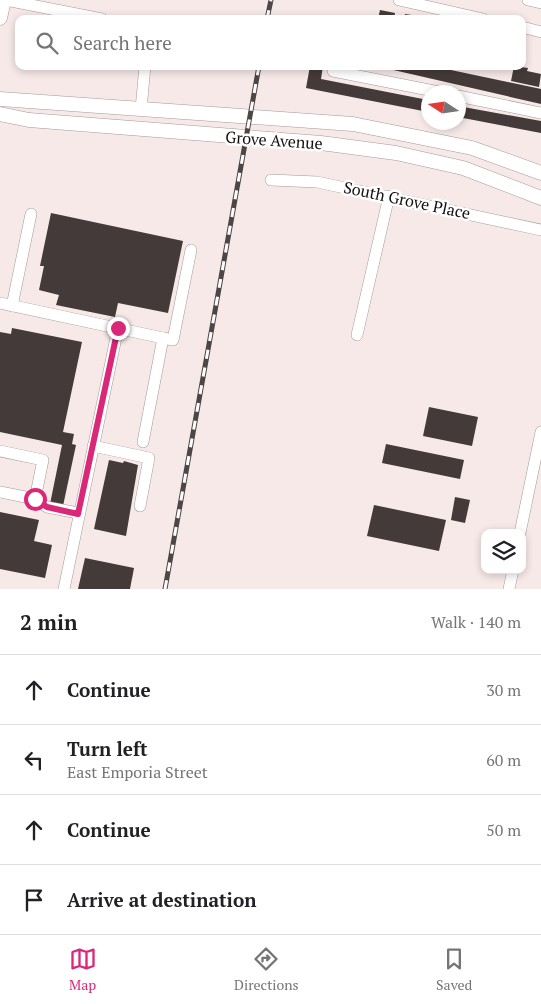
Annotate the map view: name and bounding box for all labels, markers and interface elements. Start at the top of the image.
search box [15,15,526,70]
icon: search [33,29,61,57]
text: Search here [73,30,172,55]
north arrow [421,85,466,130]
street label: Grove Avenue [225,126,323,154]
street label: South Grove Place [342,176,472,224]
route end [107,317,130,340]
route start [24,488,47,511]
map controls [481,529,526,574]
button: layers [481,529,526,574]
text: 2 min [20,608,77,636]
text: Walk · 140 m [431,611,521,633]
icon: ahead [20,676,48,704]
text: Continue [67,677,151,702]
text: 30 m [486,679,521,701]
text: Turn left [67,736,148,761]
icon: left [20,746,48,774]
text: 60 m [486,749,521,771]
text: East Emporia Street [67,761,208,783]
icon: ahead [20,816,48,844]
text: Continue [67,817,151,842]
text: 50 m [486,819,521,841]
icon: arrive [20,886,48,914]
text: Arrive at destination [67,887,256,912]
tab: Map [69,945,97,994]
tab: Directions [234,945,299,994]
tab: Saved [436,945,472,994]

